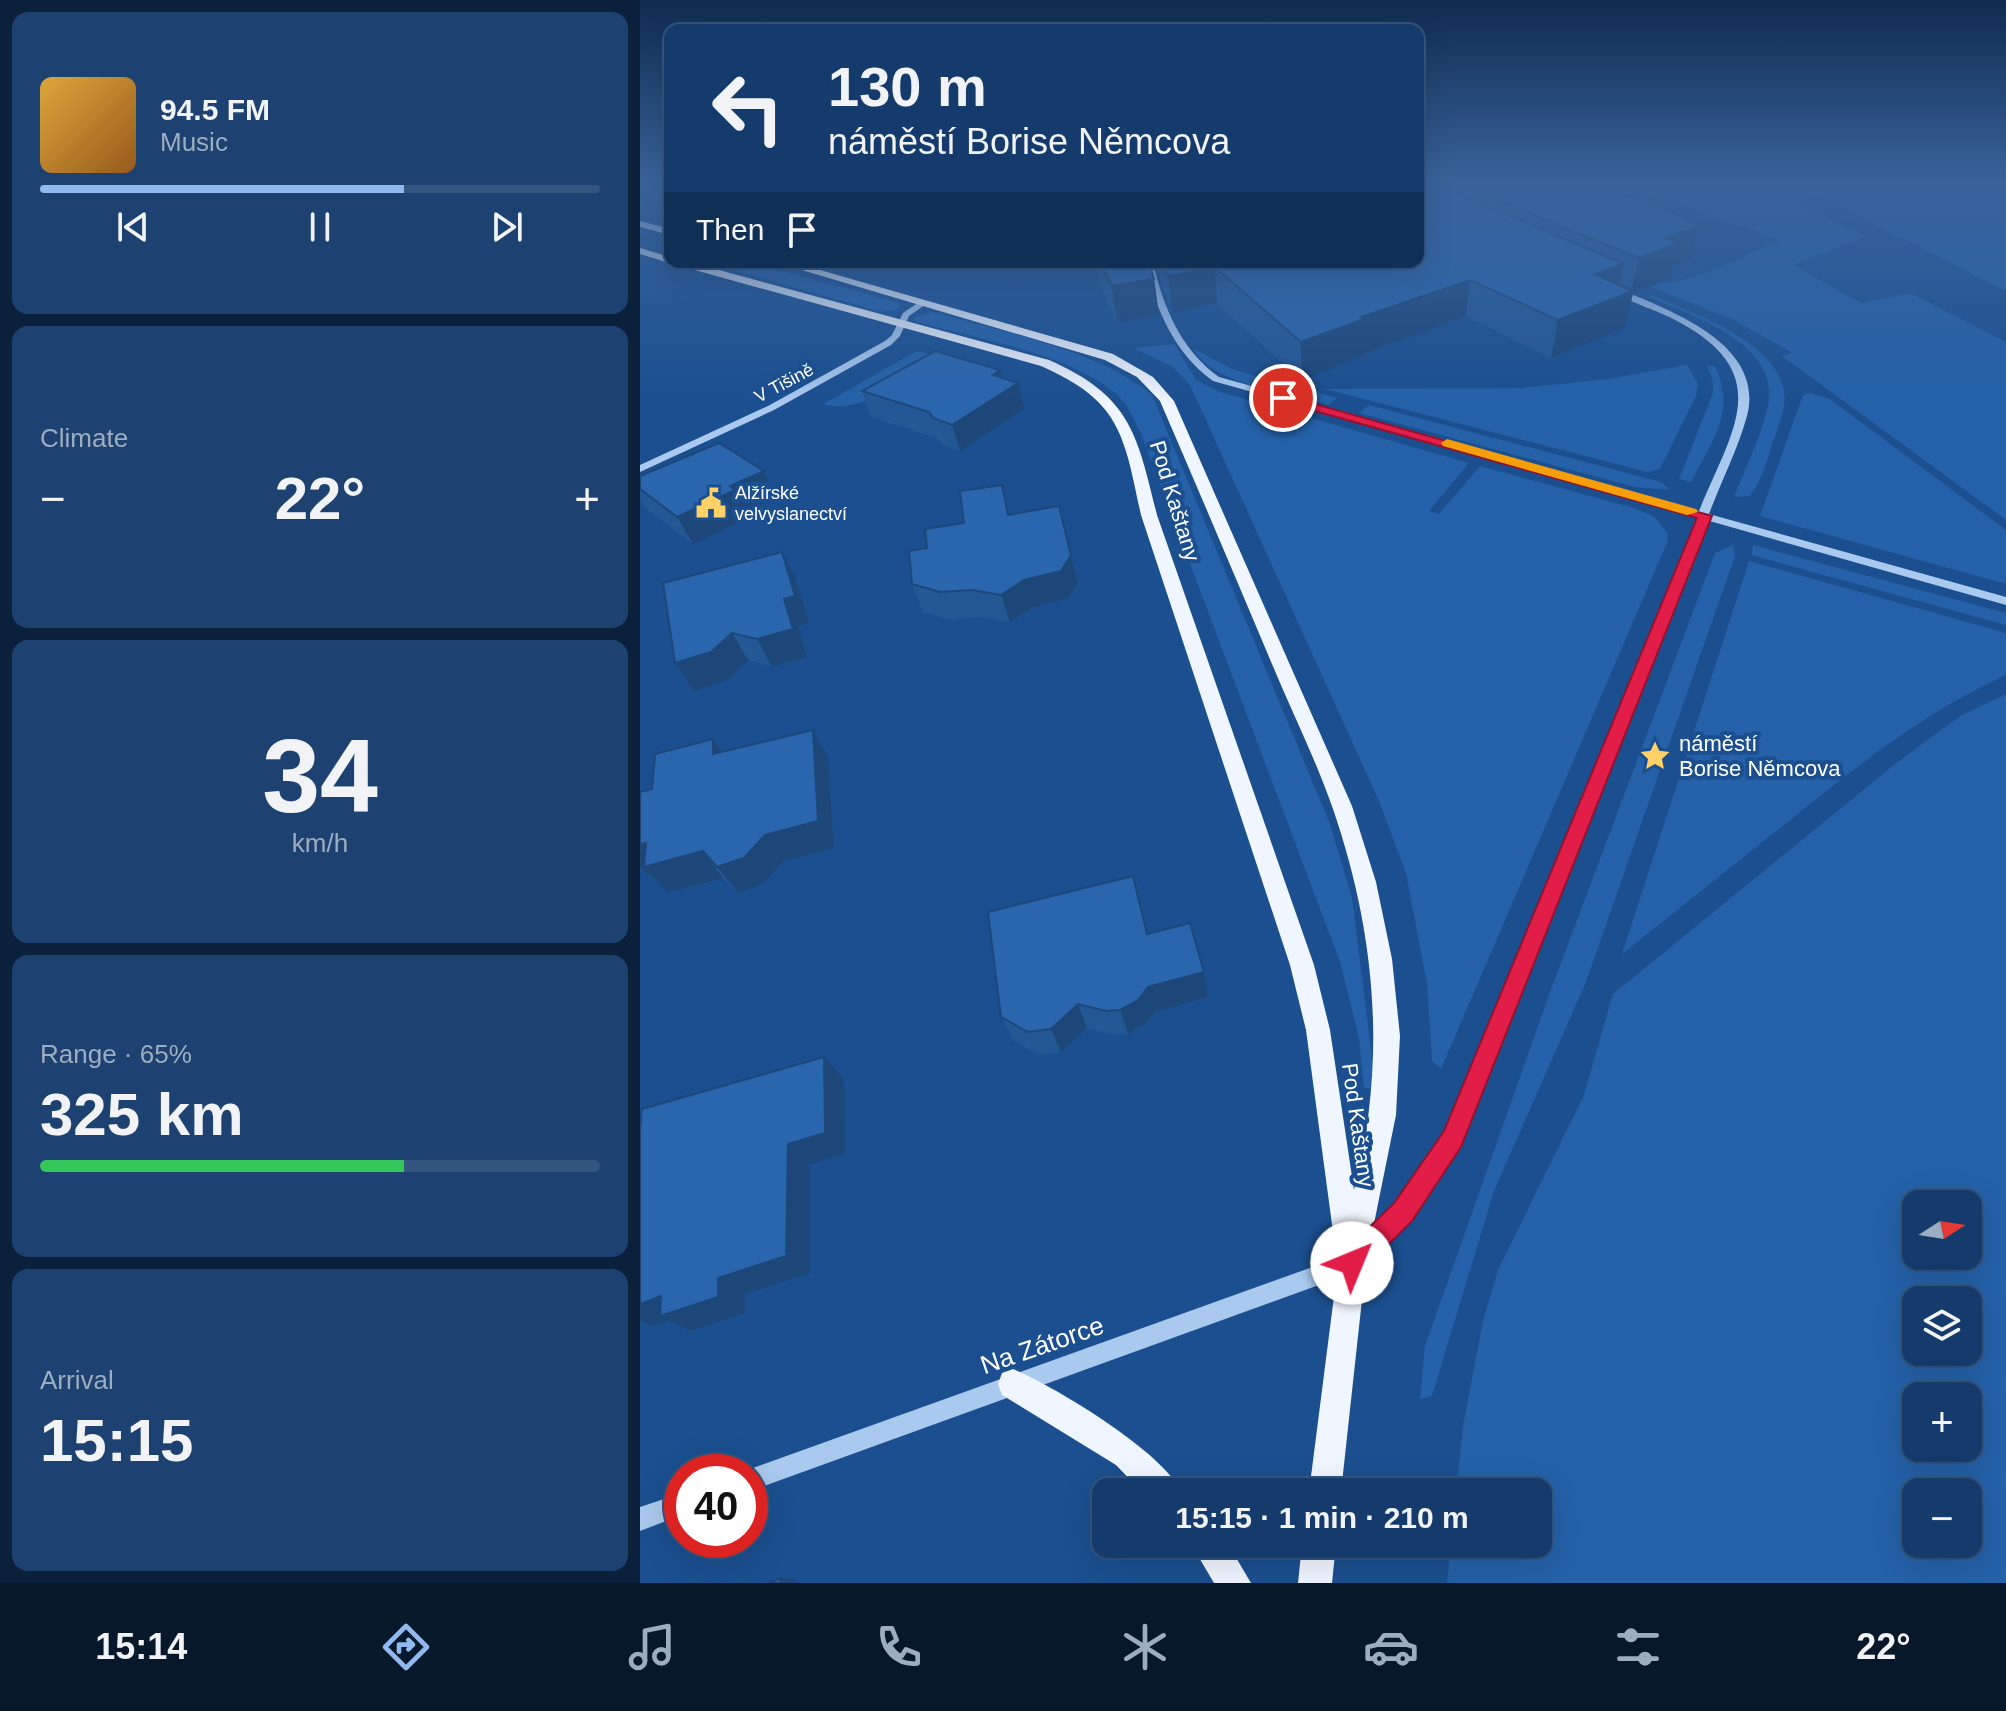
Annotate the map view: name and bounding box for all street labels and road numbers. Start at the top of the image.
street label: V Tišině [751,359,817,407]
street label: Pod Kaštany [1145,438,1205,564]
street label: Pod Kaštany [1337,1061,1379,1189]
street label: Na Zátorce [976,1310,1108,1380]

